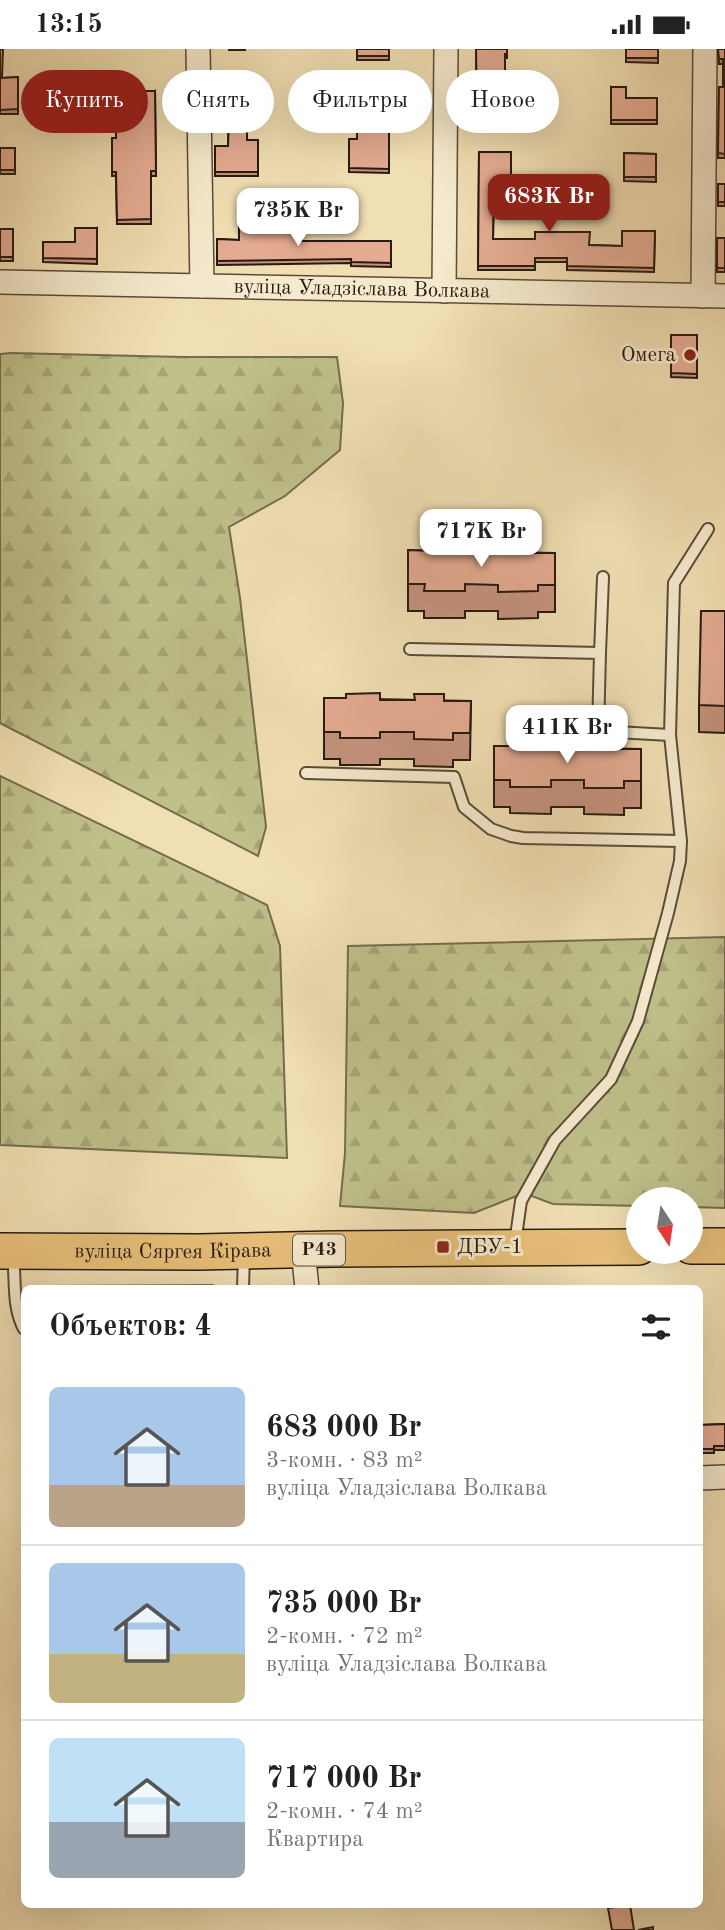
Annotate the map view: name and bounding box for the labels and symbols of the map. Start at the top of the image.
pin: 683K Br [484,174,614,234]
pin: 735K Br [233,189,363,248]
street label: вуліца Уладзіслава Волкава [233,276,490,302]
place label: Омега [621,345,676,366]
marker: Омега [682,347,698,363]
pin: 717K Br [416,510,546,569]
pin: 411K Br [502,705,632,765]
north arrow [626,1187,704,1263]
road number: Р43 [293,1235,345,1266]
place label: ДБУ-1 [457,1237,523,1258]
marker: ДБУ-1 [435,1239,451,1255]
street label: вуліца Сяргея Кірава [74,1240,272,1263]

